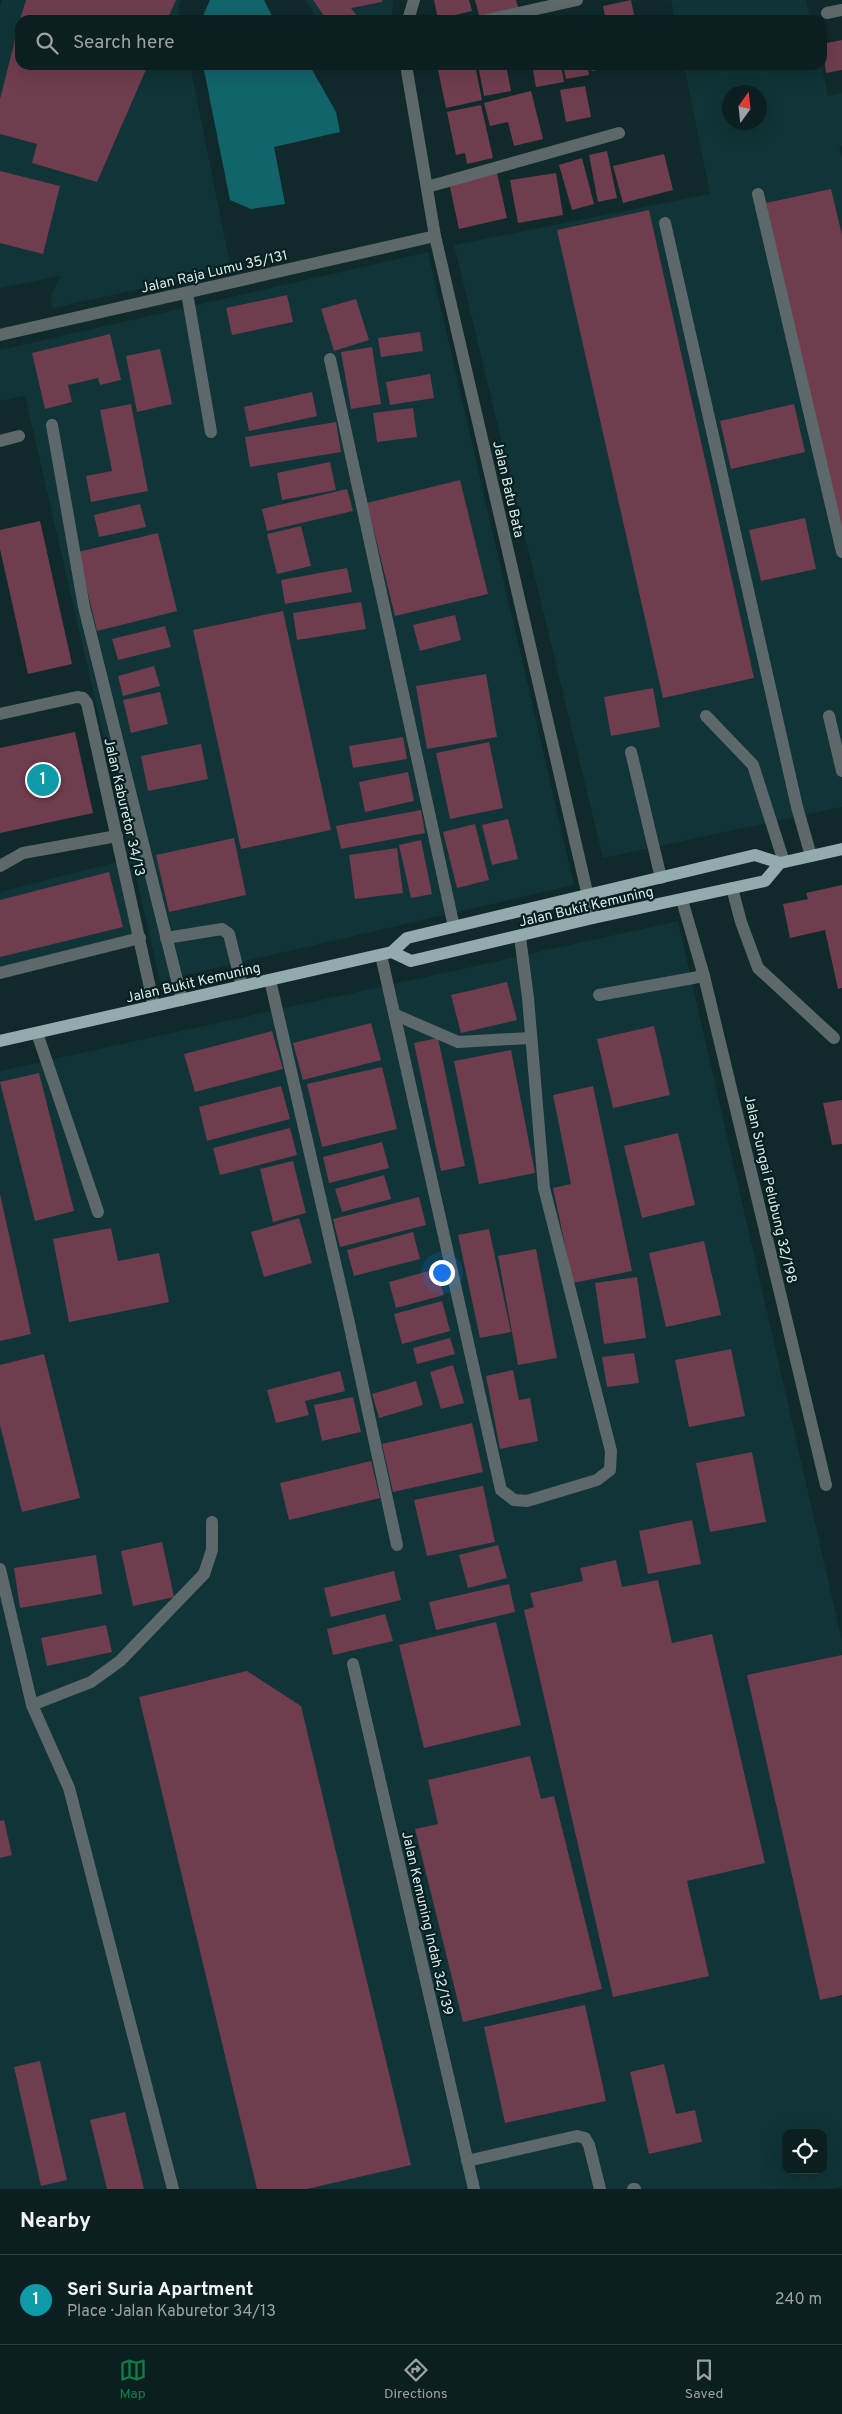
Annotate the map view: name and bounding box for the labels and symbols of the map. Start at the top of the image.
north arrow [722,85,767,130]
street label: Jalan Raja Lumu 35/131 [139,247,289,298]
street label: Jalan Batu Bata [488,439,527,539]
street label: Jalan Kaburetor 34/13 [99,737,148,878]
pin: 1 [27,761,59,799]
street label: Jalan Bukit Kemuning [517,884,655,931]
street label: Jalan Bukit Kemuning [124,960,262,1007]
street label: Jalan Sungai Pelubung 32/198 [740,1093,800,1285]
your location [429,1260,455,1286]
street label: Jalan Kemuning Indah 32/139 [397,1830,456,2017]

